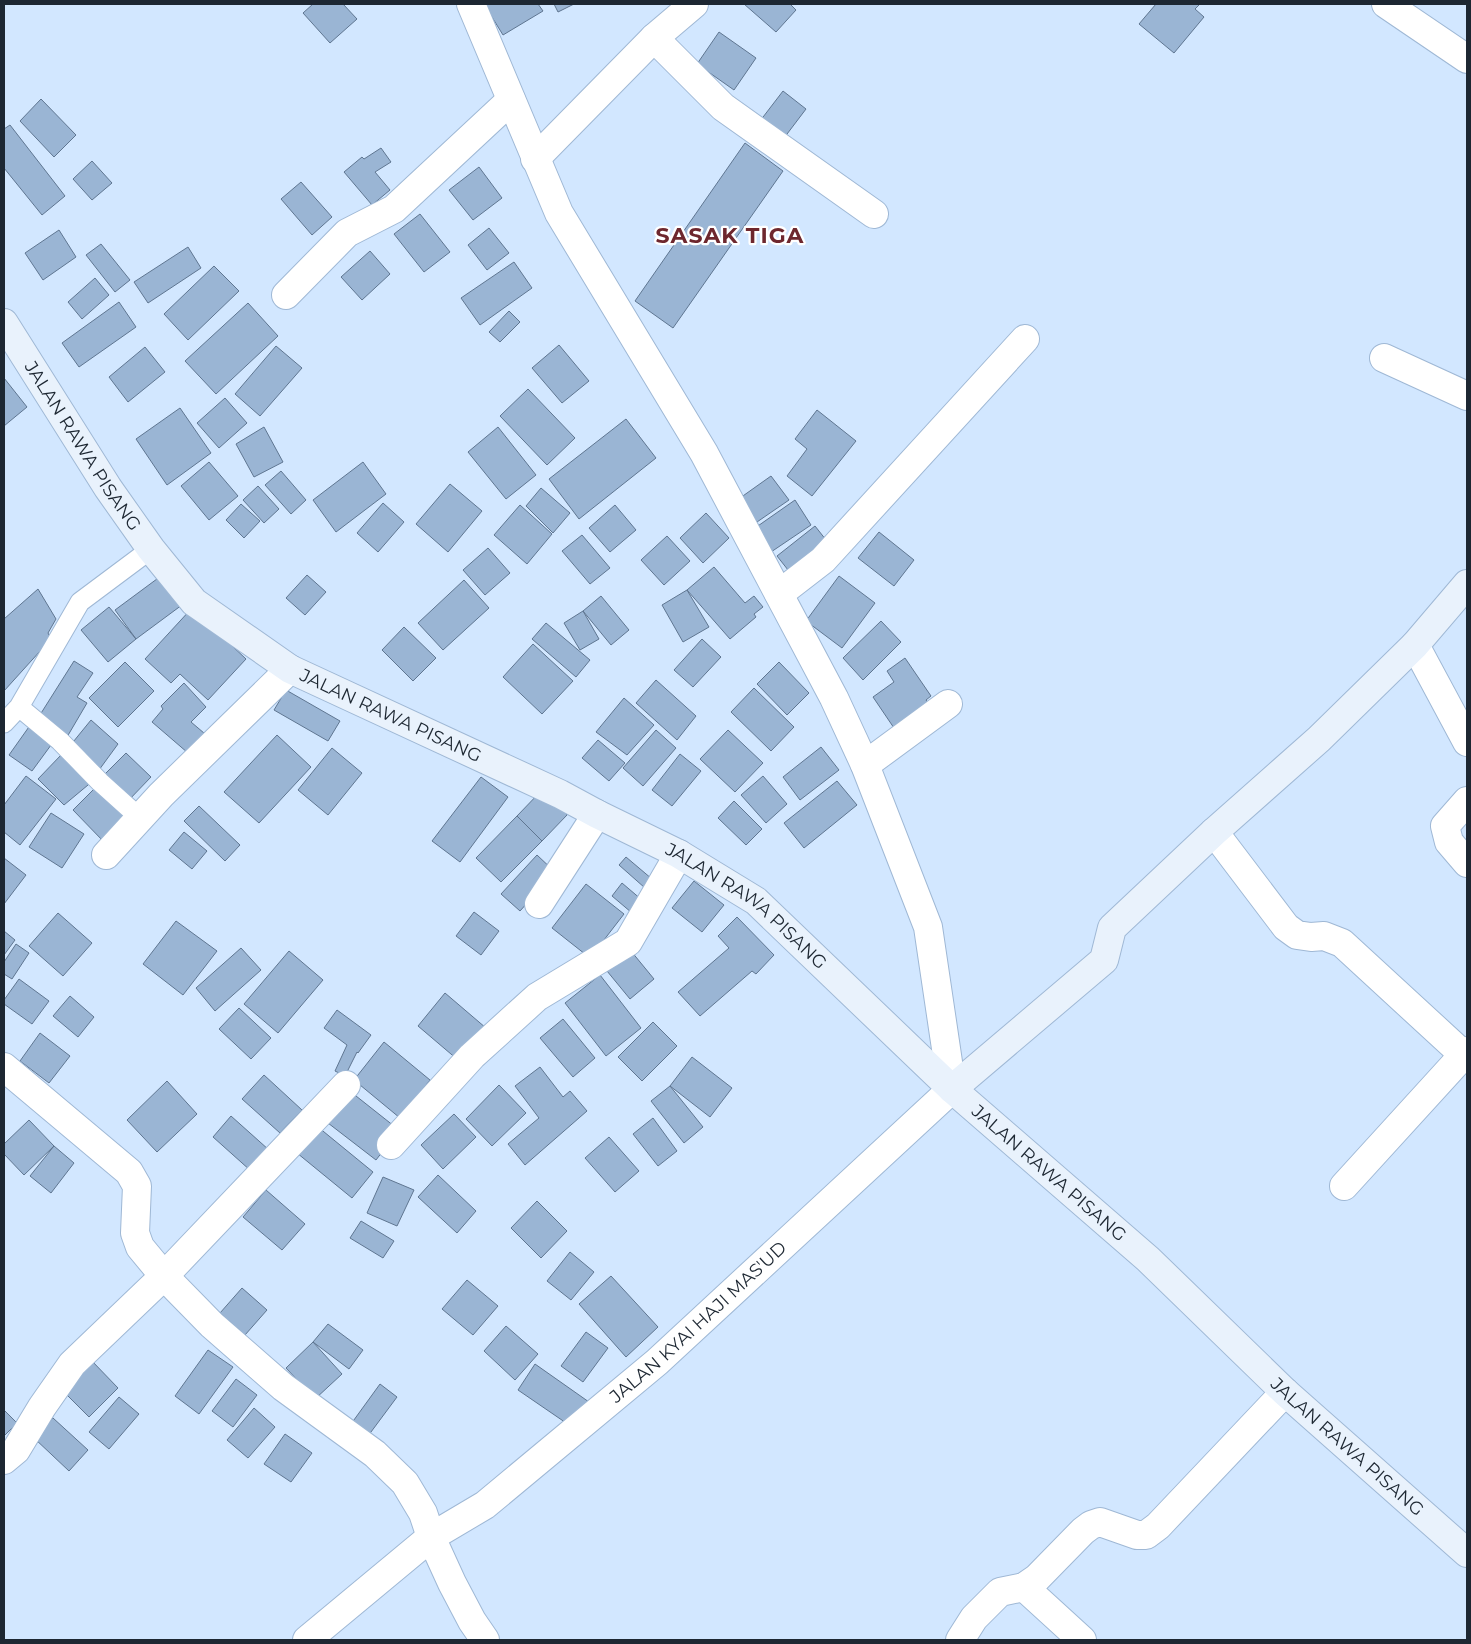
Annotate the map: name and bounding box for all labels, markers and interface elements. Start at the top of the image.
district label: SASAK TIGA [656,222,805,249]
street label: JALAN RAWA PISANG [19,356,146,535]
street label: JALAN RAWA PISANG [296,664,485,767]
street label: JALAN RAWA PISANG [661,838,831,974]
street label: JALAN RAWA PISANG [966,1099,1131,1246]
street label: JALAN KYAI HAJI MAS'UD [605,1237,791,1408]
street label: JALAN RAWA PISANG [1265,1372,1428,1521]

